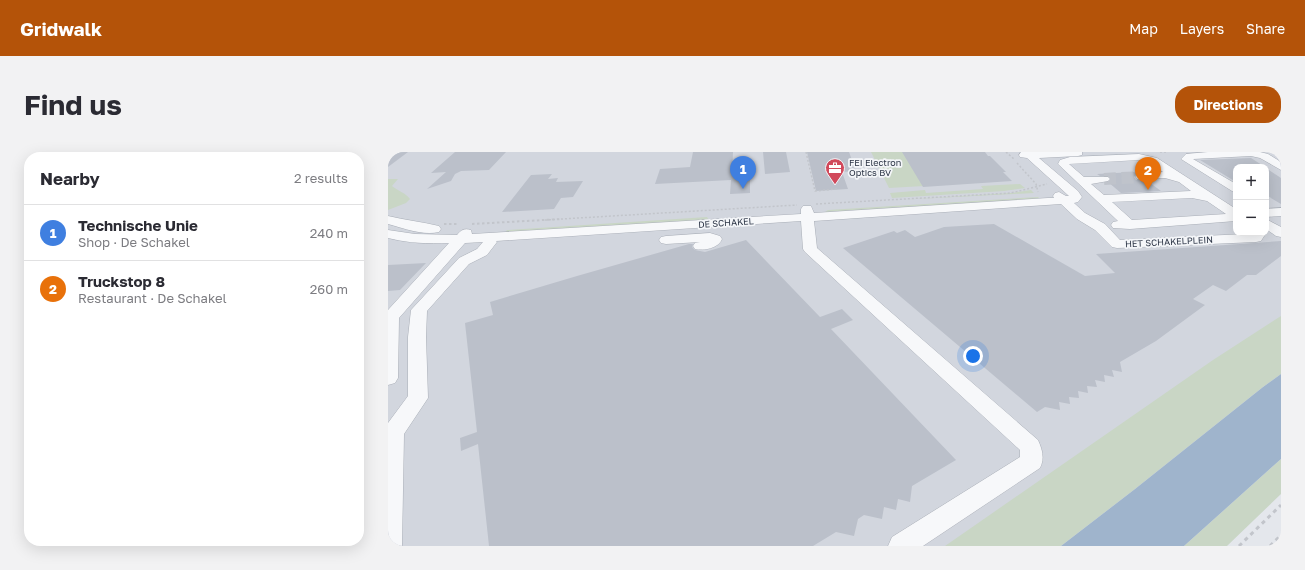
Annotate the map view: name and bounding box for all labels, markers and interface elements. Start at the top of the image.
text: Gridwalk [20,17,102,40]
text: Map [1129,20,1158,37]
text: Layers [1180,20,1224,37]
text: Share [1246,20,1285,37]
button: Directions [1175,86,1281,123]
text: Find us [24,88,122,121]
pin: 1 [730,156,756,189]
office icon: FEI Electron Optics BV [824,157,846,185]
place label: FEI Electron Optics BV [849,157,901,178]
pin: 2 [1135,157,1161,190]
map controls [1233,164,1269,236]
button: + [1233,164,1269,200]
text: Nearby [40,168,100,189]
text: 2 results [294,170,348,186]
button: − [1233,200,1269,236]
street label: DE SCHAKEL [698,215,754,230]
text: Technische Unie [78,216,198,234]
text: 1 [50,225,56,241]
text: 240 m [310,225,348,241]
text: Shop · De Schakel [78,234,190,250]
street label: HET SCHAKELPLEIN [1125,234,1213,249]
text: Truckstop 8 [78,272,165,290]
text: 2 [49,281,57,297]
text: 260 m [310,281,348,297]
text: Restaurant · De Schakel [78,290,227,306]
your location [963,346,983,366]

